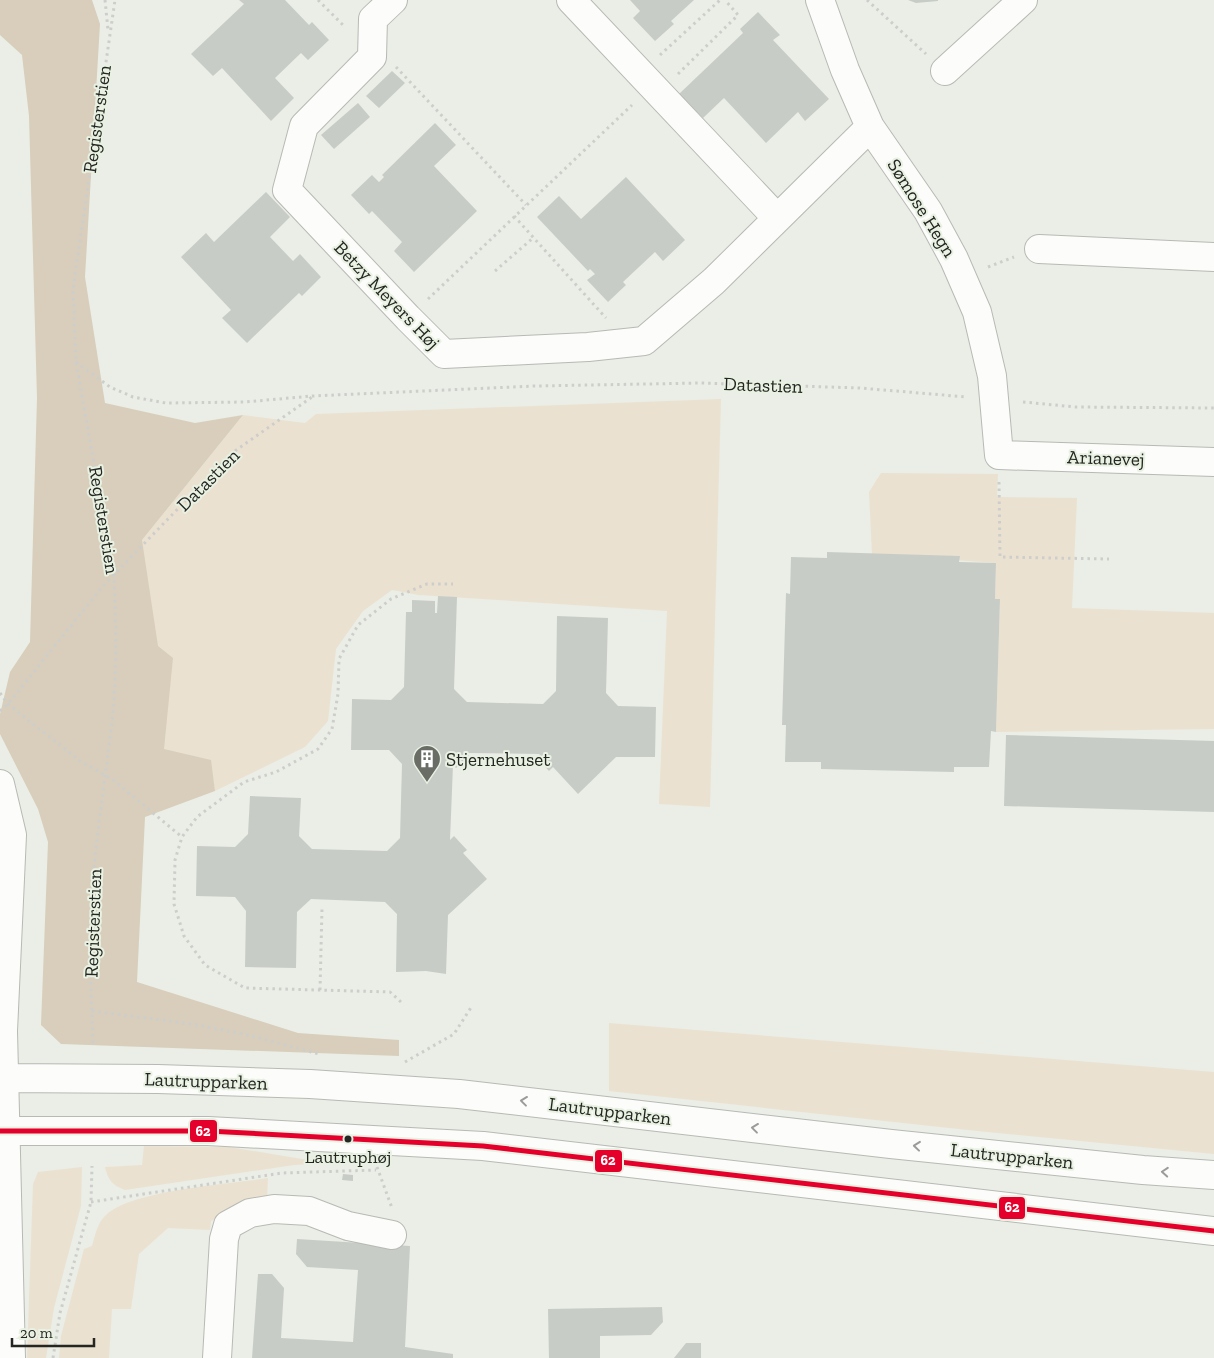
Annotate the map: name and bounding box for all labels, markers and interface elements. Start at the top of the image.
street label: Registerstien [78,63,116,175]
street label: Sømose Hegn [883,155,961,262]
street label: Betzy Meyers Høj [329,236,445,354]
street label: Datastien [723,372,803,398]
street label: Datastien [172,444,244,516]
street label: Arianevej [1067,445,1145,471]
street label: Registerstien [84,464,124,576]
building icon: Stjernehuset [412,744,442,783]
place label: Stjernehuset [446,748,550,771]
street label: Registerstien [80,868,106,978]
street label: Lautrupparken [144,1067,268,1095]
street label: Lautrupparken [547,1092,673,1130]
one-way arrow [520,1096,528,1107]
line badge: 62 [189,1119,218,1143]
text: 62 [195,1123,211,1140]
one-way arrow [751,1123,759,1134]
marker: Lautruphøj [343,1134,353,1144]
street label: Lautrupparken [950,1138,1075,1174]
one-way arrow [912,1141,920,1152]
place label: Lautruphøj [305,1146,391,1168]
line badge: 62 [594,1149,623,1173]
text: 62 [600,1152,616,1169]
one-way arrow [1161,1166,1169,1177]
line badge: 62 [998,1196,1026,1220]
text: 62 [1004,1199,1020,1216]
scale bar [12,1316,95,1348]
text: 20 m [20,1324,53,1342]

